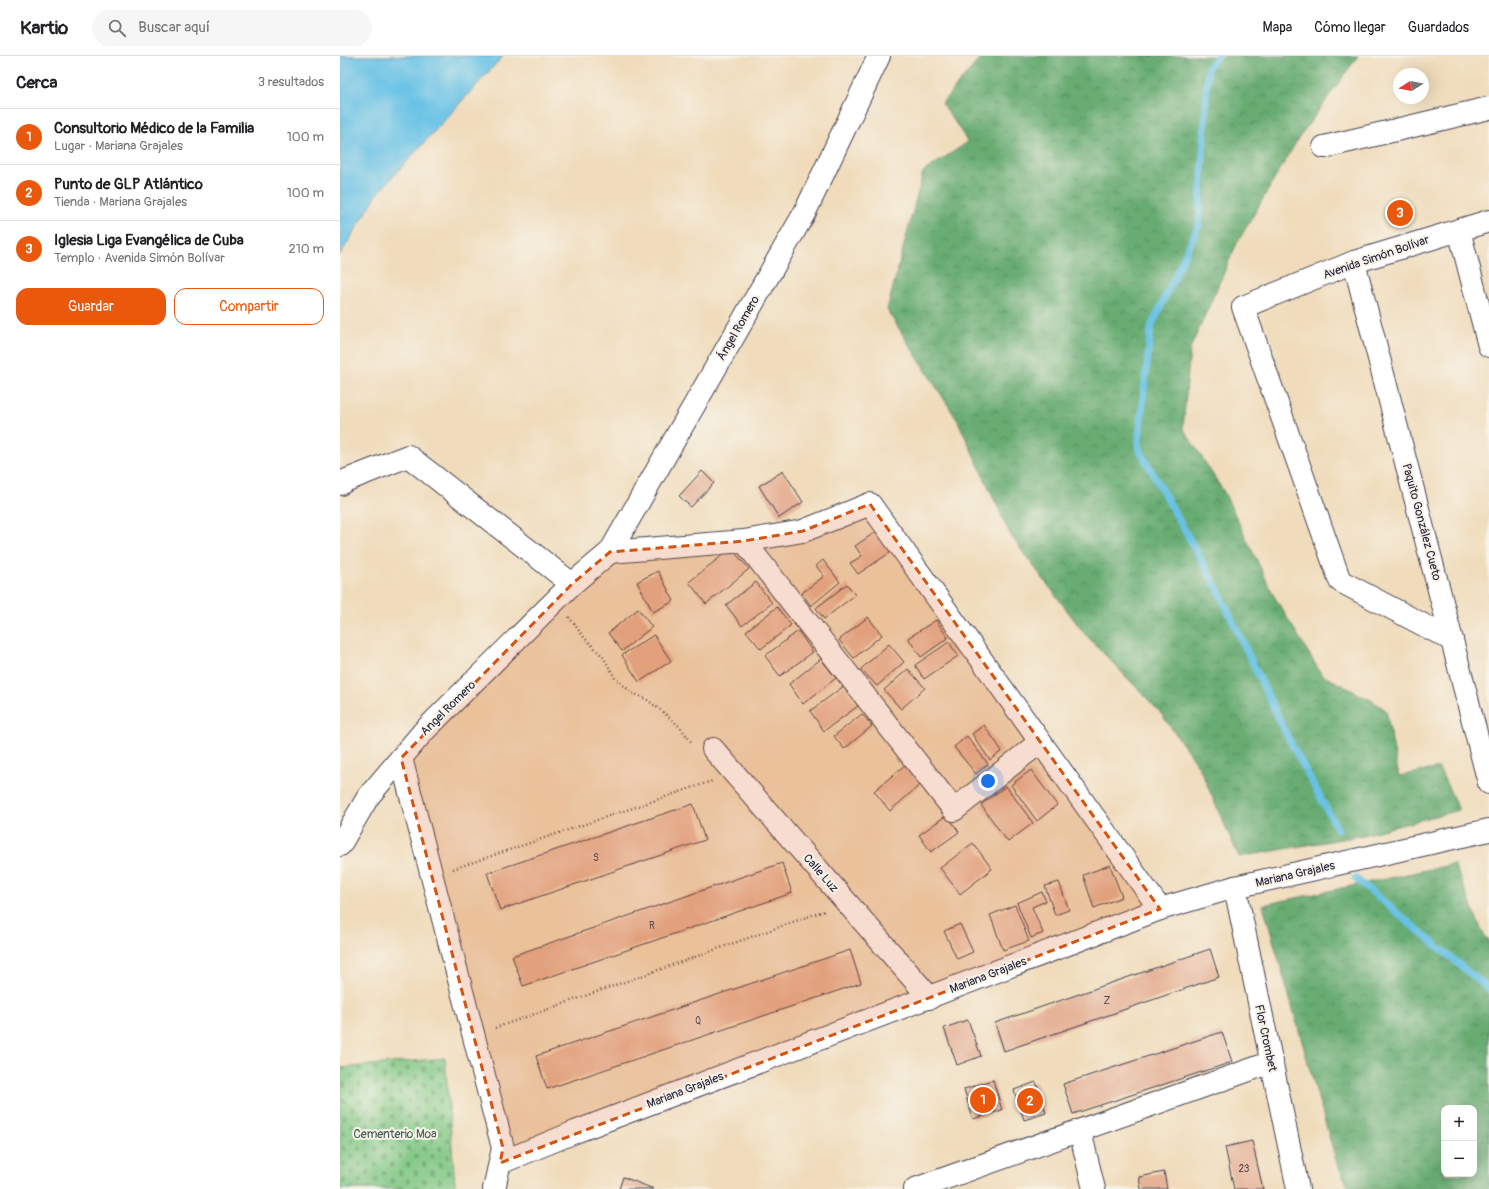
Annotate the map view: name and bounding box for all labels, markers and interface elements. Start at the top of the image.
search box [92,10,372,46]
text: Kartio [20,16,68,40]
icon: search [106,17,128,39]
text: Buscar aquí [138,18,210,37]
text: Mapa [1263,19,1292,36]
text: Cómo llegar [1314,19,1386,36]
text: Guardados [1408,19,1469,36]
north arrow [1393,68,1429,104]
text: Cerca [16,72,57,93]
text: 3 resultados [258,74,324,90]
text: Consultorio Médico de la Familia [54,119,254,138]
text: 1 [26,129,32,145]
text: 100 m [287,129,324,145]
text: Lugar · Mariana Grajales [54,138,183,154]
text: Punto de GLP Atlántico [54,175,203,194]
text: 2 [25,185,33,201]
text: 100 m [287,185,324,201]
text: Tienda · Mariana Grajales [54,194,187,210]
pin: 3 [1387,198,1413,228]
text: Iglesia Liga Evangélica de Cuba [54,231,244,250]
street label: Avenida Simón Bolívar [1321,232,1432,283]
text: 3 [25,241,33,257]
text: 210 m [288,241,324,257]
text: Templo · Avenida Simón Bolívar [54,250,225,266]
button: Guardar [16,288,166,325]
button: Compartir [174,288,324,325]
street label: Ángel Romero [713,292,763,363]
street label: Paquito González Cueto [1399,462,1445,583]
street label: Angel Romero [418,677,480,739]
your location [978,771,998,791]
street label: Calle Luz [800,851,841,896]
house number: S [593,852,599,864]
street label: Mariana Grajales [1254,858,1337,891]
house number: R [649,920,655,932]
street label: Mariana Grajales [948,954,1029,997]
house number: Z [1104,995,1111,1007]
street label: Flor Crombet [1251,1003,1280,1073]
house number: Q [695,1015,701,1027]
street label: Mariana Grajales [645,1069,726,1112]
pin: 1 [970,1085,996,1115]
pin: 2 [1017,1086,1043,1116]
map controls [1441,1105,1477,1177]
button: + [1441,1105,1477,1141]
park label: Cementerio Moa [353,1127,437,1142]
button: − [1441,1141,1477,1177]
house number: 23 [1239,1163,1250,1175]

